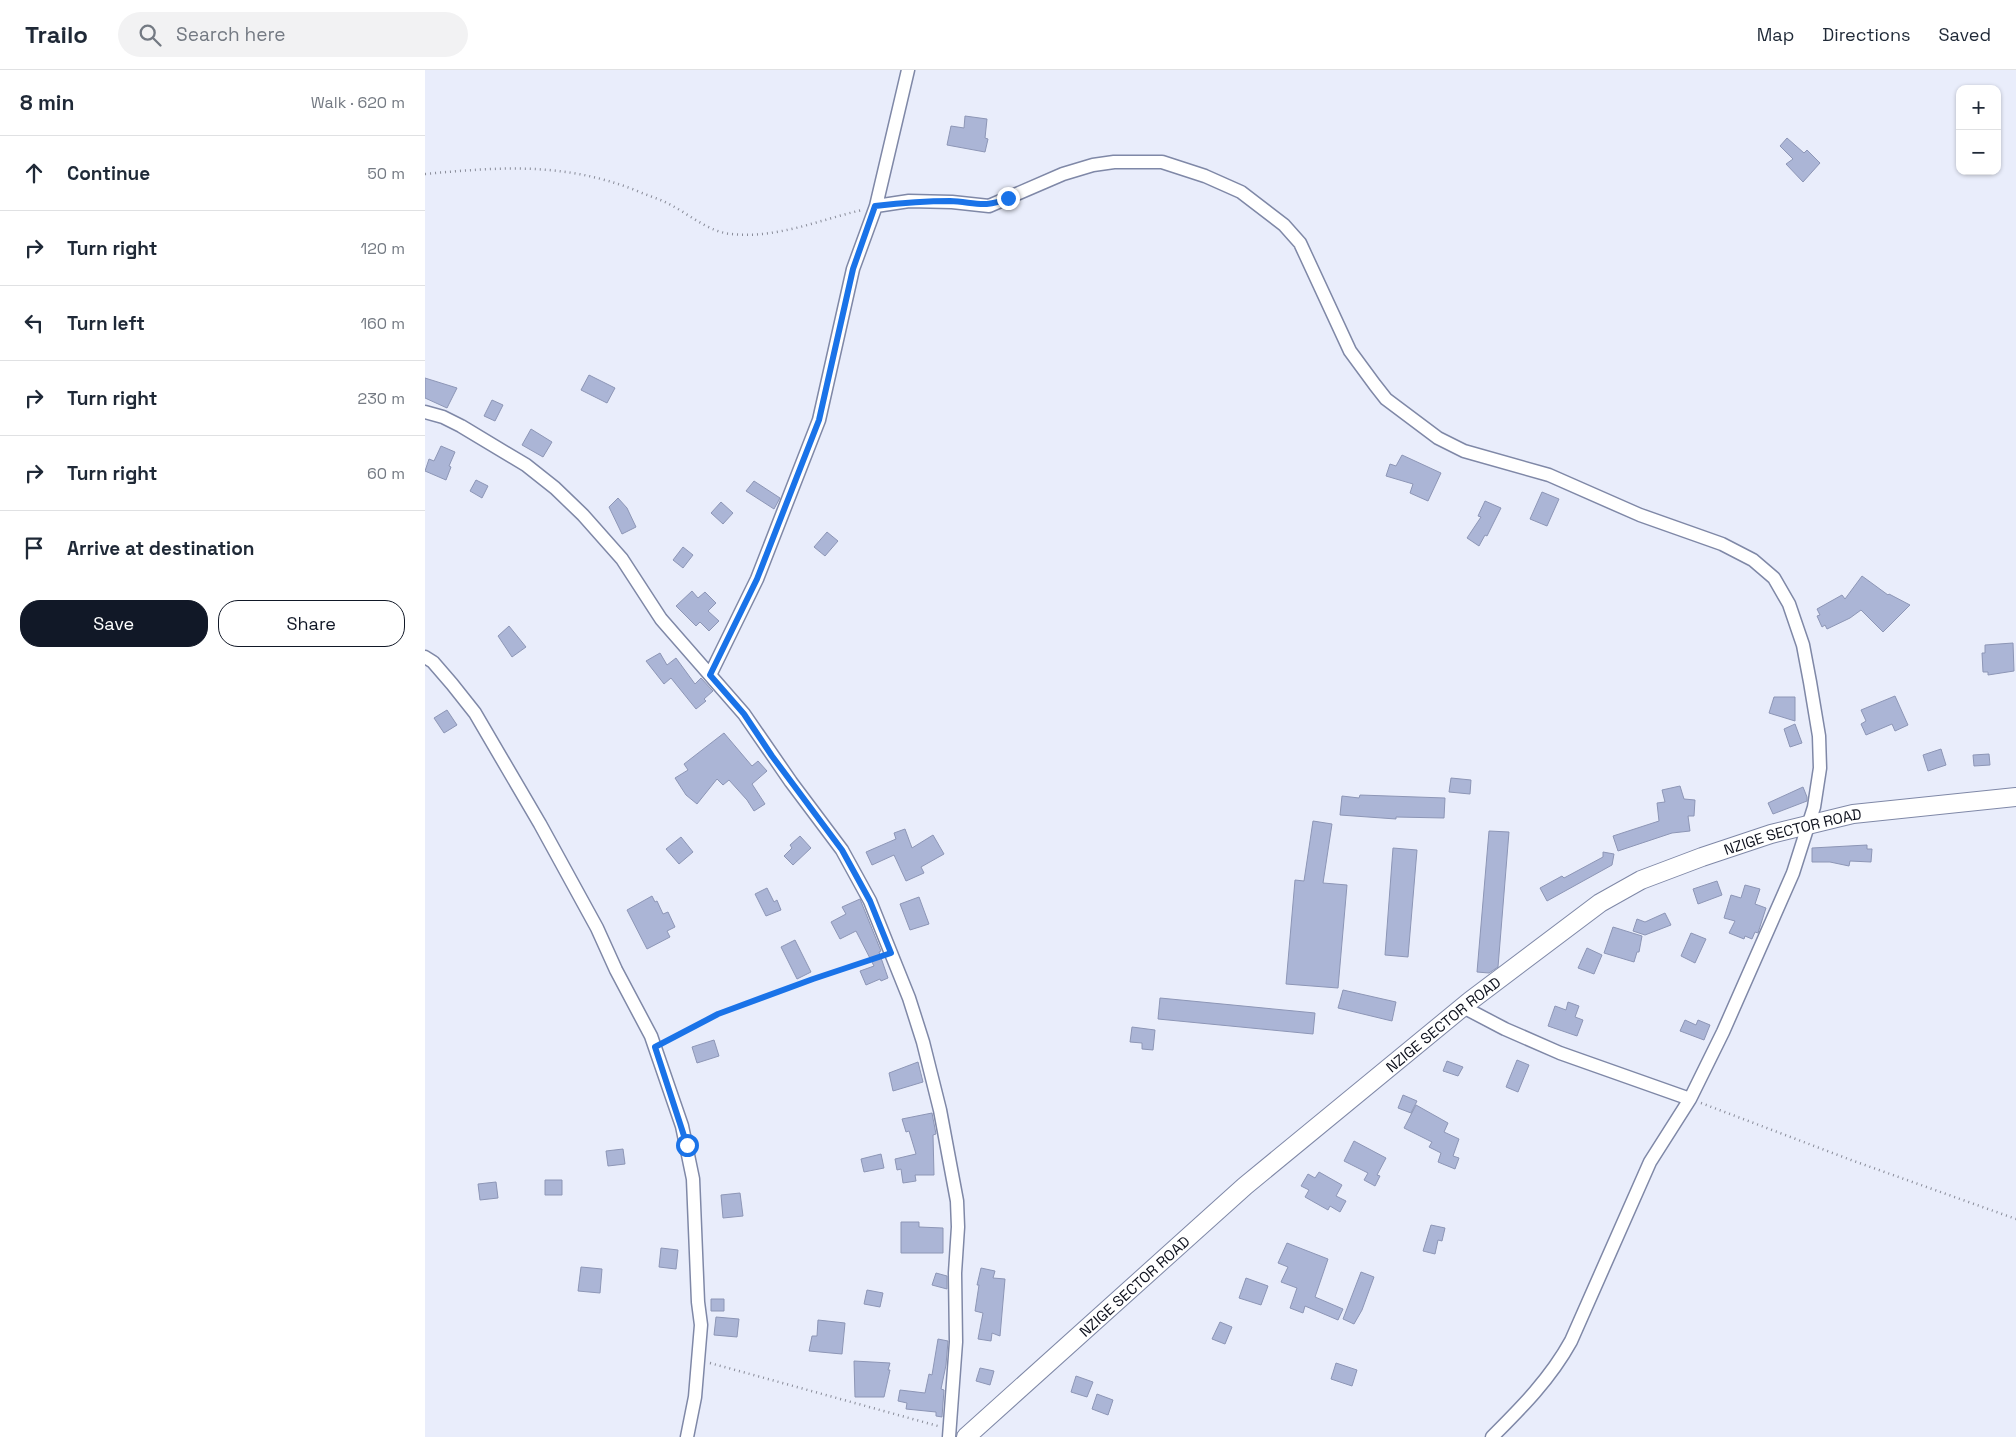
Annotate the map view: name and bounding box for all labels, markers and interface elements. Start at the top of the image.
search box [118,12,468,57]
text: Trailo [25,19,88,50]
icon: search [136,21,164,49]
text: Search here [176,22,286,47]
text: Map [1757,23,1794,46]
text: Directions [1822,23,1911,46]
text: Saved [1939,23,1991,46]
map controls [1956,85,2001,175]
button: + [1956,85,2001,130]
text: 8 min [20,89,74,116]
text: Walk · 620 m [311,92,405,113]
button: − [1956,130,2001,175]
icon: ahead [20,159,48,187]
text: Continue [67,161,150,186]
text: 50 m [367,163,405,184]
route end [997,187,1020,210]
icon: right [20,234,48,262]
text: Turn right [67,236,157,261]
text: 120 m [361,238,405,259]
icon: left [20,309,48,337]
text: Turn left [67,311,145,336]
text: 160 m [360,313,405,334]
icon: right [20,384,48,412]
text: Turn right [67,386,157,411]
text: 230 m [358,388,405,409]
icon: right [20,459,48,487]
text: Turn right [67,461,157,486]
text: 60 m [367,463,405,484]
icon: arrive [20,534,48,562]
text: Arrive at destination [67,536,255,561]
button: Save [20,600,208,647]
button: Share [218,600,405,647]
street label: NZIGE SECTOR ROAD [1721,804,1862,859]
street label: NZIGE SECTOR ROAD [1382,972,1504,1076]
route start [676,1134,699,1157]
street label: NZIGE SECTOR ROAD [1075,1231,1193,1340]

